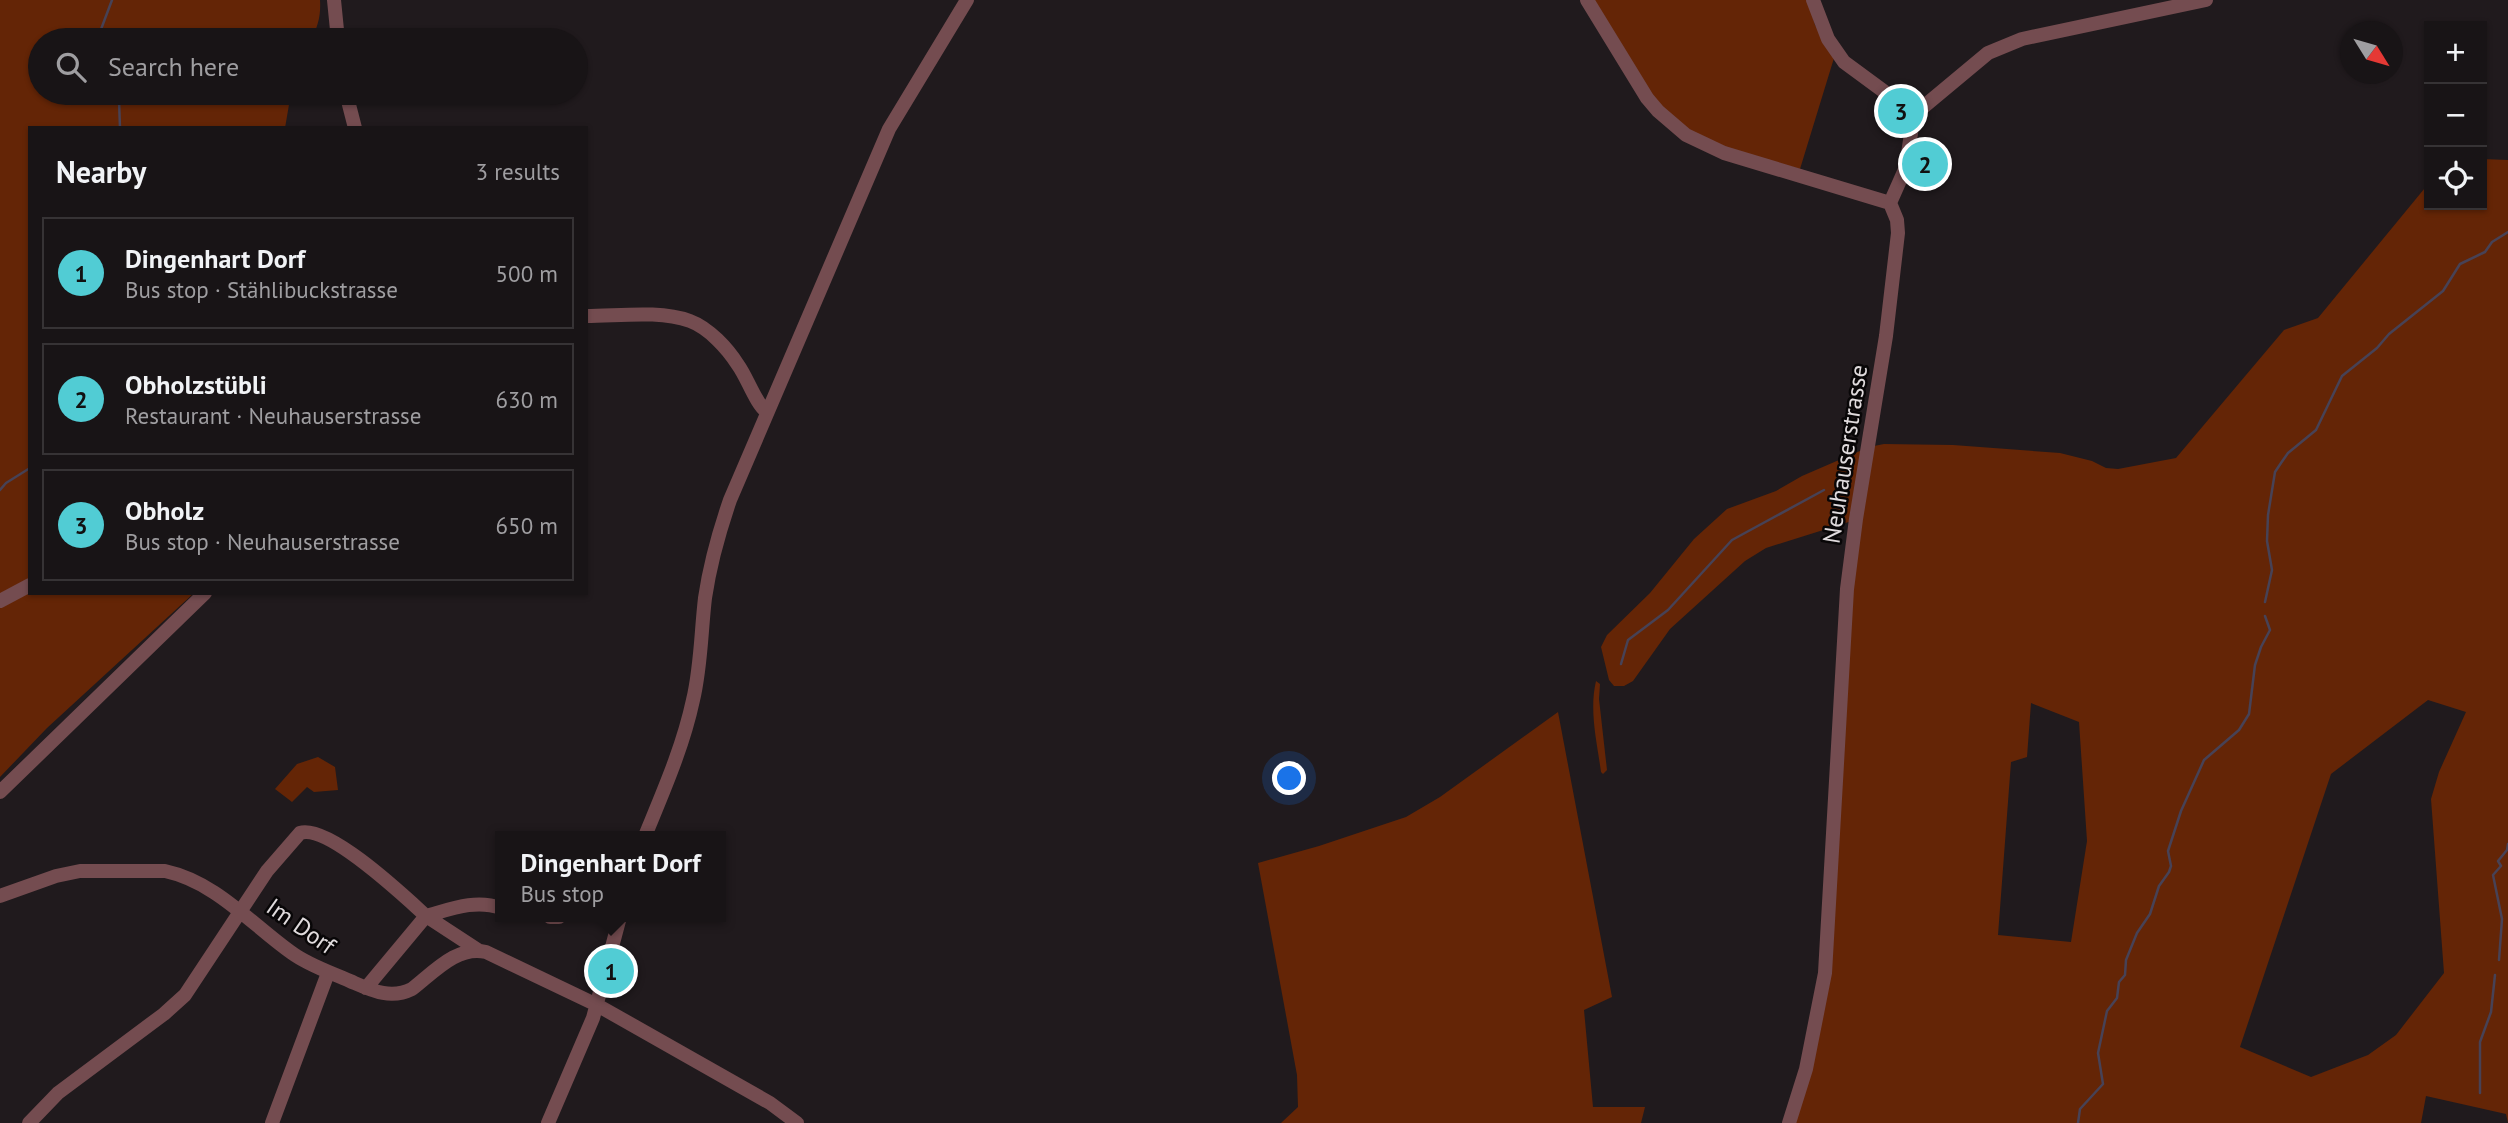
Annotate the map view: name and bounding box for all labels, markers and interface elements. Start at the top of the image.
north arrow [2340,21,2403,84]
map controls [2424,21,2487,210]
button: + [2424,21,2487,84]
search box [28,28,588,105]
icon: search [52,48,90,86]
text: Search here [108,50,239,83]
button: − [2424,84,2487,147]
pin: 3 [1878,85,1924,137]
pin: 2 [1902,138,1948,190]
button: locate [2424,147,2487,210]
text: Nearby [56,152,146,191]
text: 3 results [476,157,560,186]
text: Dingenhart Dorf [125,242,305,275]
text: 1 [74,259,88,288]
text: 500 m [496,259,558,288]
text: Bus stop · Stählibuckstrasse [125,275,398,304]
street label: Neuhauserstrasse [1816,362,1874,546]
text: Obholzstübli [125,368,267,401]
text: 2 [74,385,88,414]
text: 630 m [496,385,558,414]
text: Restaurant · Neuhauserstrasse [125,401,421,430]
text: Obholz [125,494,204,527]
text: 3 [74,511,88,540]
text: 650 m [496,511,558,540]
text: Bus stop · Neuhauserstrasse [125,527,400,556]
your location [1272,761,1306,795]
popup [495,831,726,922]
text: Dingenhart Dorf [520,846,701,879]
text: Bus stop [520,879,604,908]
street label: Im Dorf [260,891,343,962]
pin: 1 [588,945,634,997]

